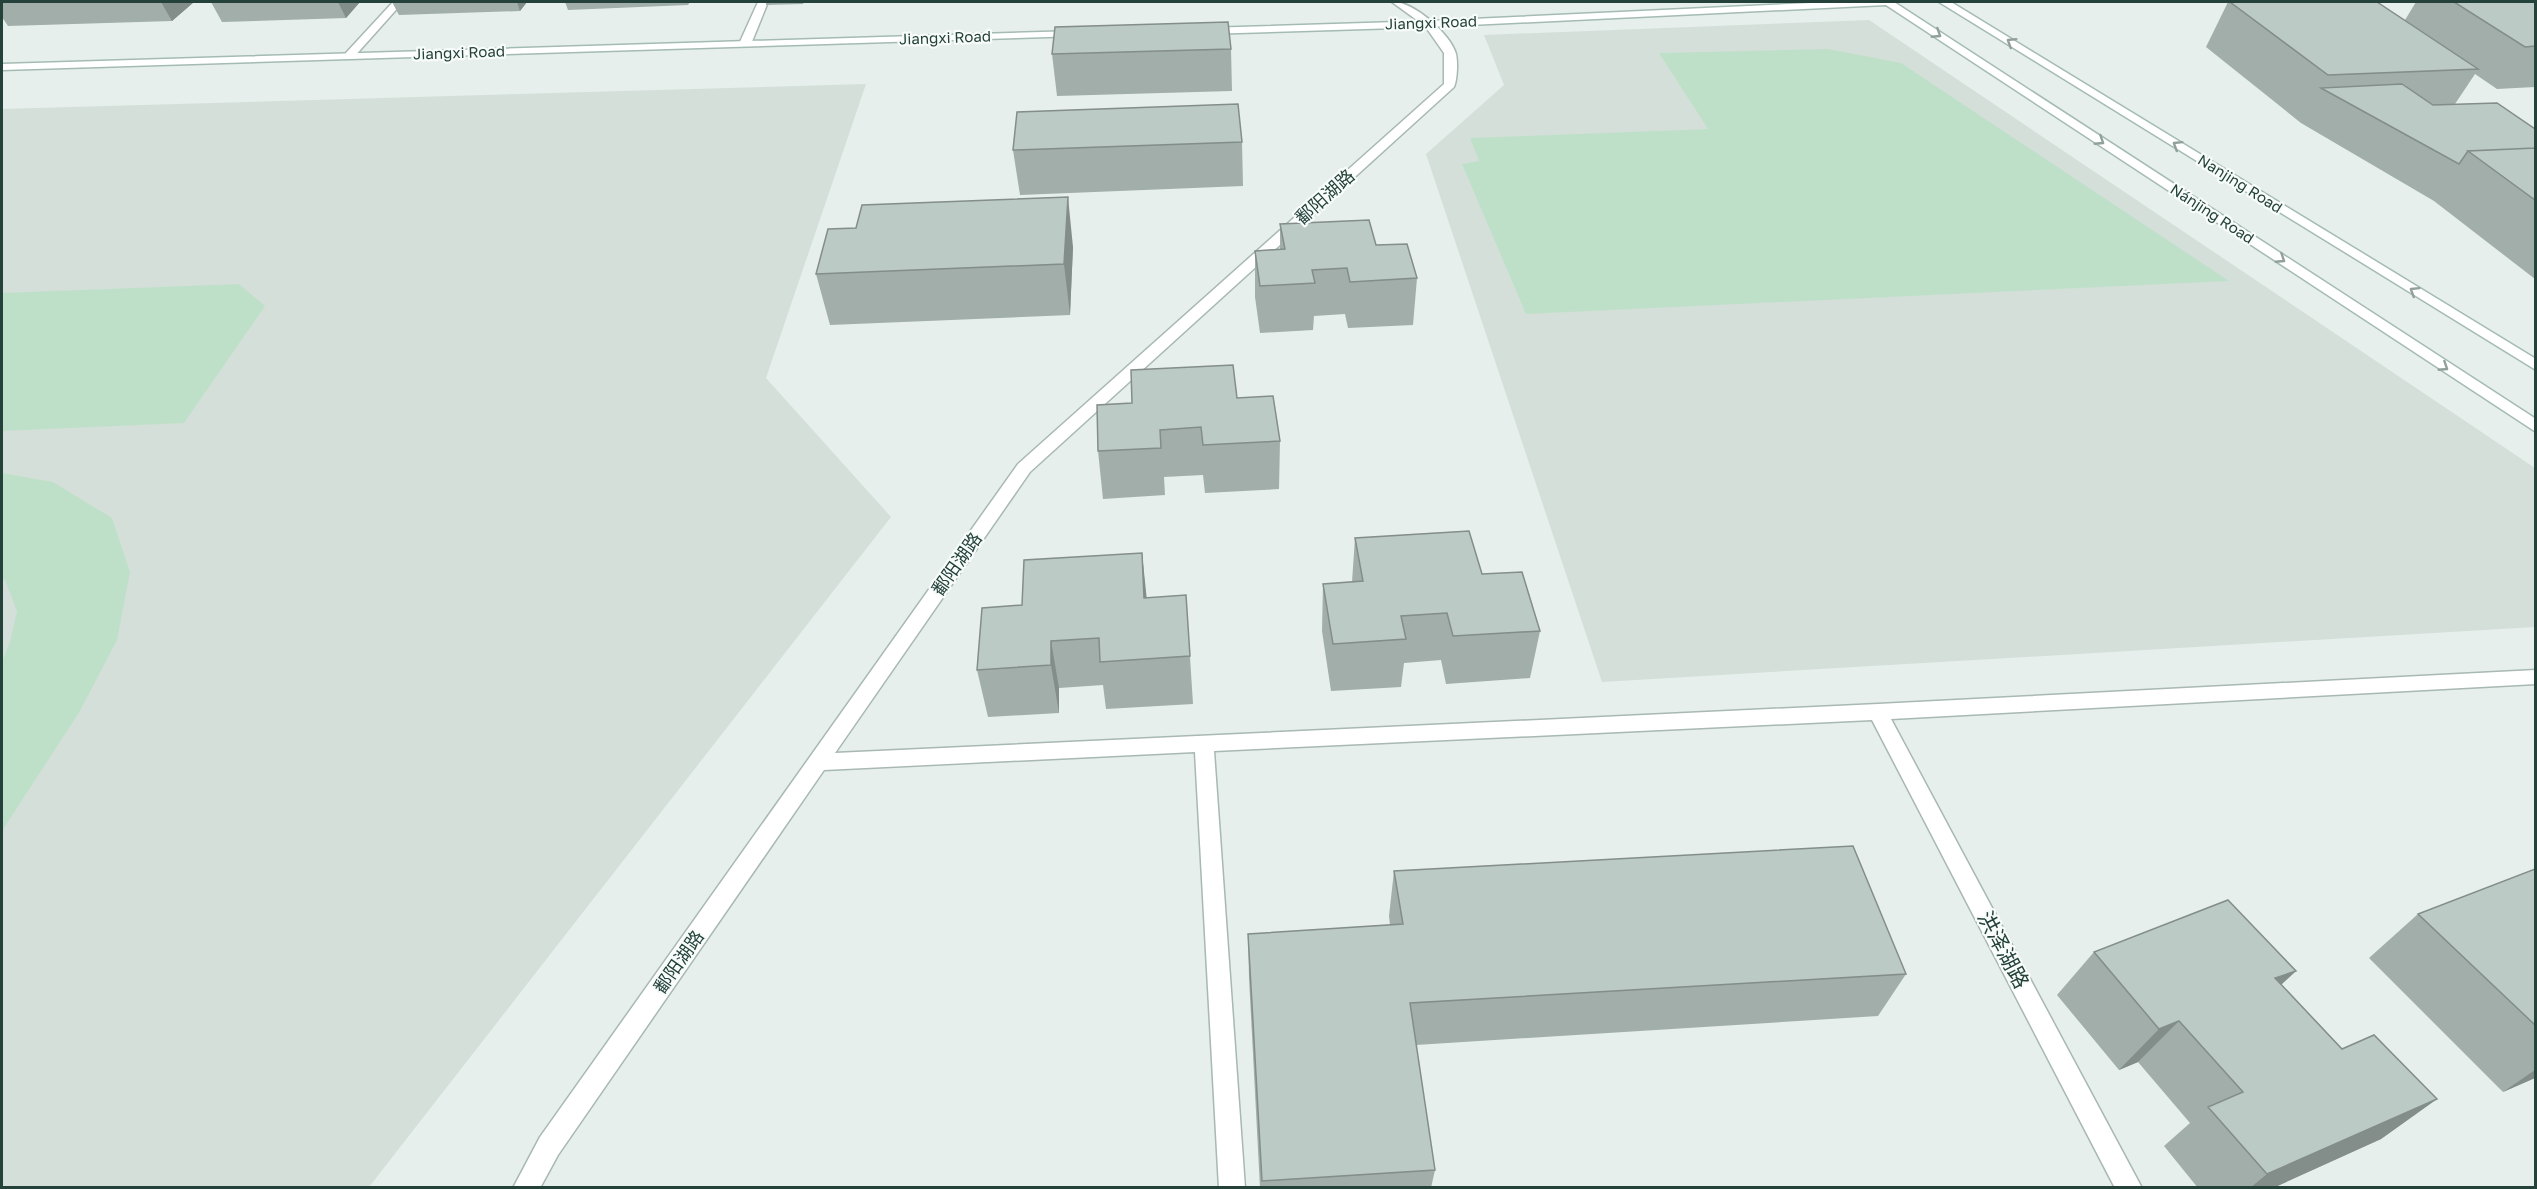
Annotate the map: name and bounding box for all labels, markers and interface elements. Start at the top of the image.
street label: Jiangxi Road [1385,11,1477,33]
street label: Jiangxi Road [899,26,991,48]
one-way arrow [1931,26,1941,38]
one-way arrow [2007,38,2017,50]
street label: Jiangxi Road [413,41,505,63]
one-way arrow [2093,134,2104,145]
one-way arrow [2173,140,2183,152]
street label: Nanjing Road [2195,150,2286,216]
street label: 鄱阳湖路 [1290,164,1358,229]
street label: Nánjīng Road [2167,179,2258,247]
one-way arrow [2274,252,2285,263]
one-way arrow [2410,287,2420,299]
one-way arrow [2437,359,2448,370]
street label: 鄱阳湖路 [927,528,986,599]
street label: 洪泽湖路 [1973,906,2035,993]
street label: 鄱阳湖路 [649,926,708,997]

